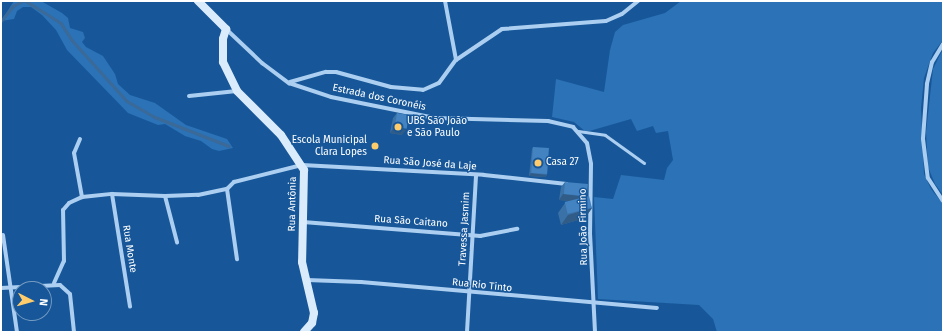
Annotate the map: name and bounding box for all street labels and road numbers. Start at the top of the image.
street label: Estrada dos Coronéis [331,82,427,114]
street label: Rua São José da Laje [383,155,477,173]
street label: Rua Antônia [287,176,299,232]
street label: Rua João Firmino [577,188,591,266]
street label: Travessa Jasmim [457,192,473,266]
street label: Rua São Caitano [374,213,448,231]
street label: Rua Monte [119,224,139,274]
street label: Rua Rio Tinto [451,277,513,295]

